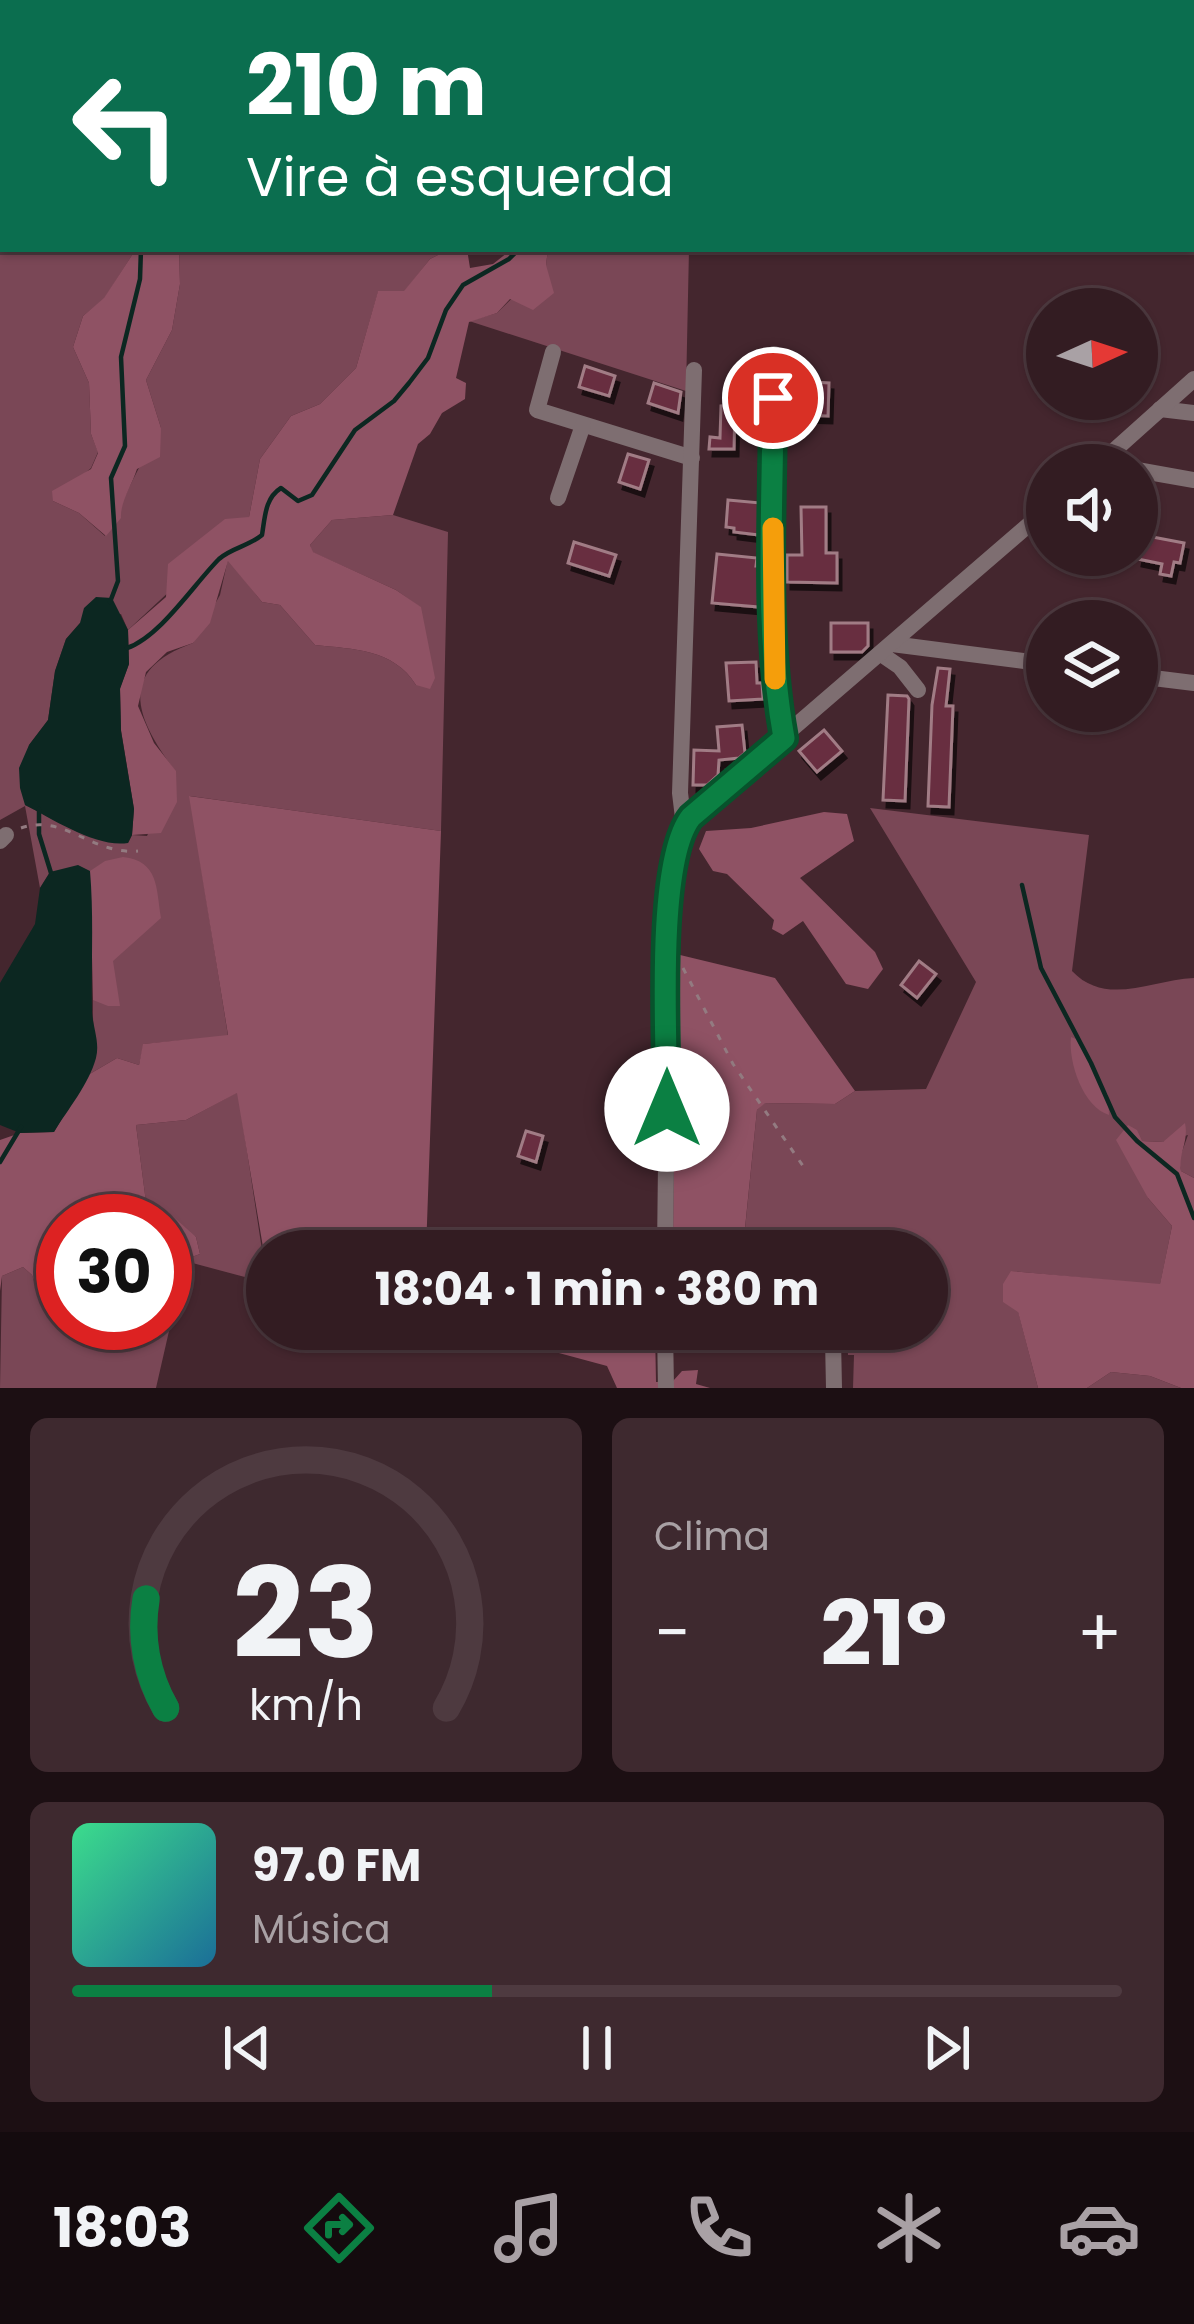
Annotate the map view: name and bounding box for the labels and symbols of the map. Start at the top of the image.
north arrow [1026,288,1158,420]
pin [722,347,824,449]
position arrow [604,1046,730,1172]
speed limit sign: 30 [36,1194,192,1350]

